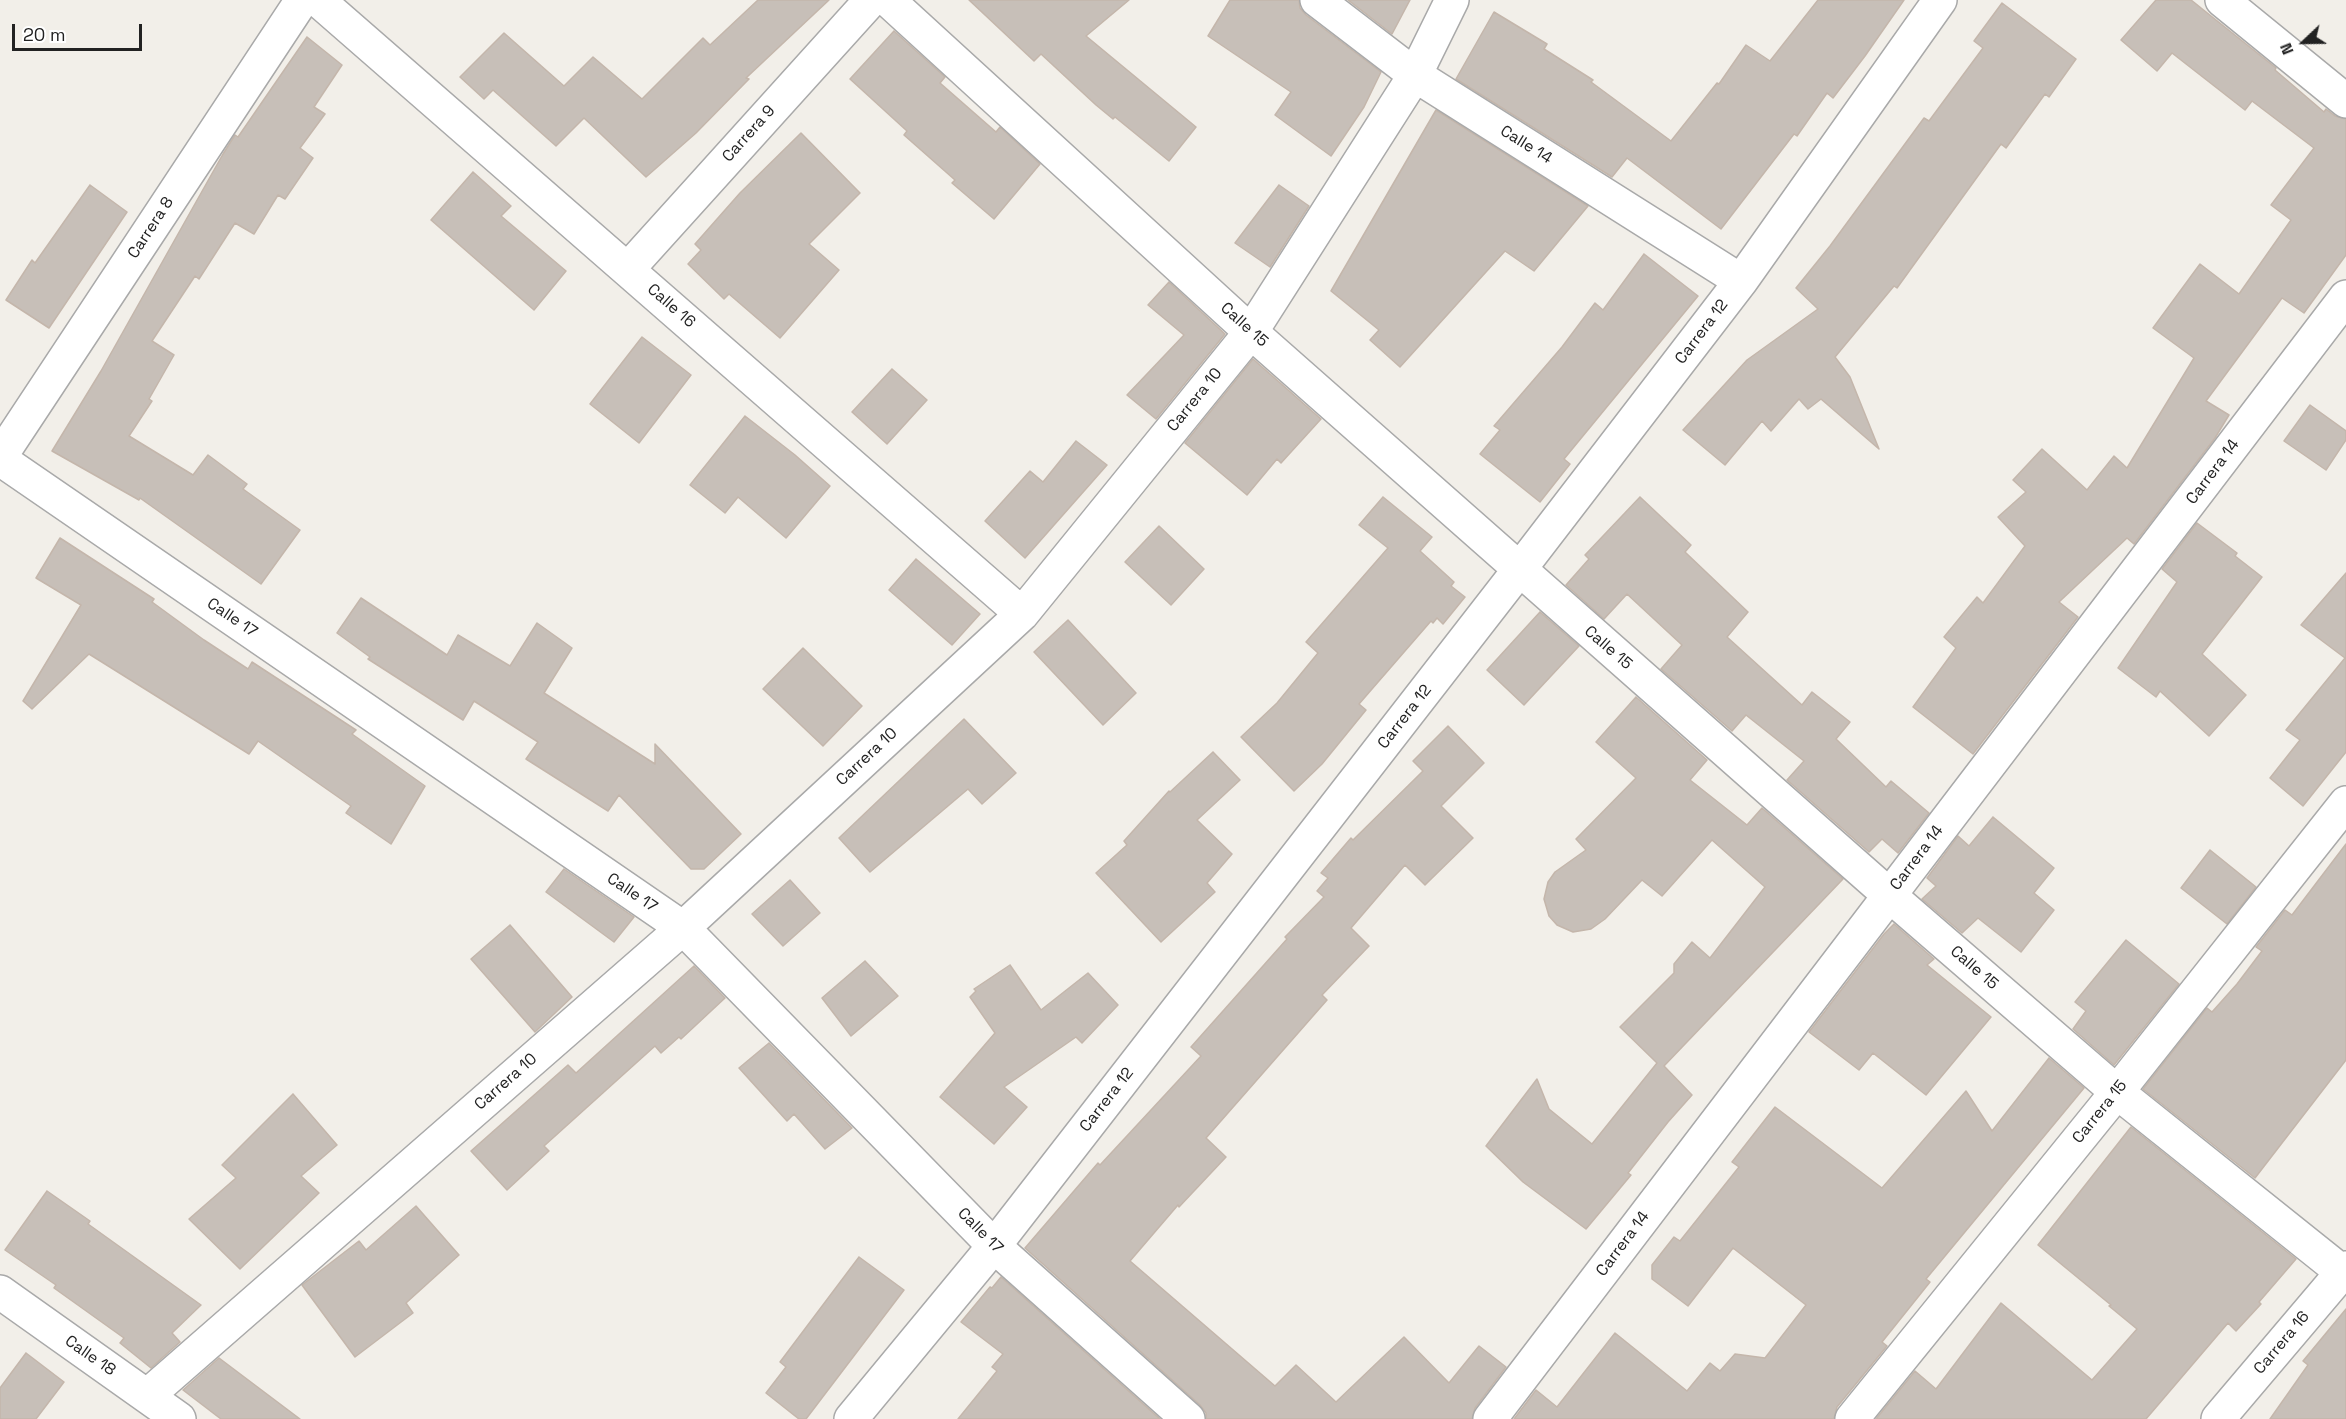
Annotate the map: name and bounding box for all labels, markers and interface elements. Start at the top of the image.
scale bar [15,12,146,50]
north arrow [2274,12,2334,72]
text: 20 m [23,23,66,46]
text: N [2275,40,2299,58]
street label: Carrera 9 [719,102,779,166]
street label: Calle 14 [1496,122,1556,168]
street label: Carrera 8 [124,194,178,262]
street label: Calle 16 [643,280,699,332]
street label: Carrera 12 [1671,296,1733,368]
street label: Calle 15 [1216,299,1272,351]
street label: Carrera 10 [1163,364,1227,436]
street label: Carrera 14 [2182,436,2244,508]
street label: Calle 17 [203,594,261,642]
street label: Calle 15 [1580,622,1636,674]
street label: Carrera 12 [1374,681,1436,753]
street label: Carrera 10 [832,724,902,790]
street label: Carrera 14 [1886,822,1948,894]
street label: Calle 17 [603,869,661,917]
street label: Calle 15 [1946,942,2002,994]
street label: Carrera 10 [471,1050,541,1114]
street label: Carrera 12 [1076,1064,1138,1136]
street label: Carrera 15 [2069,1076,2131,1148]
street label: Calle 17 [953,1204,1007,1258]
street label: Carrera 14 [1592,1208,1654,1280]
street label: Carrera 16 [2250,1308,2314,1378]
street label: Calle 18 [61,1332,119,1380]

